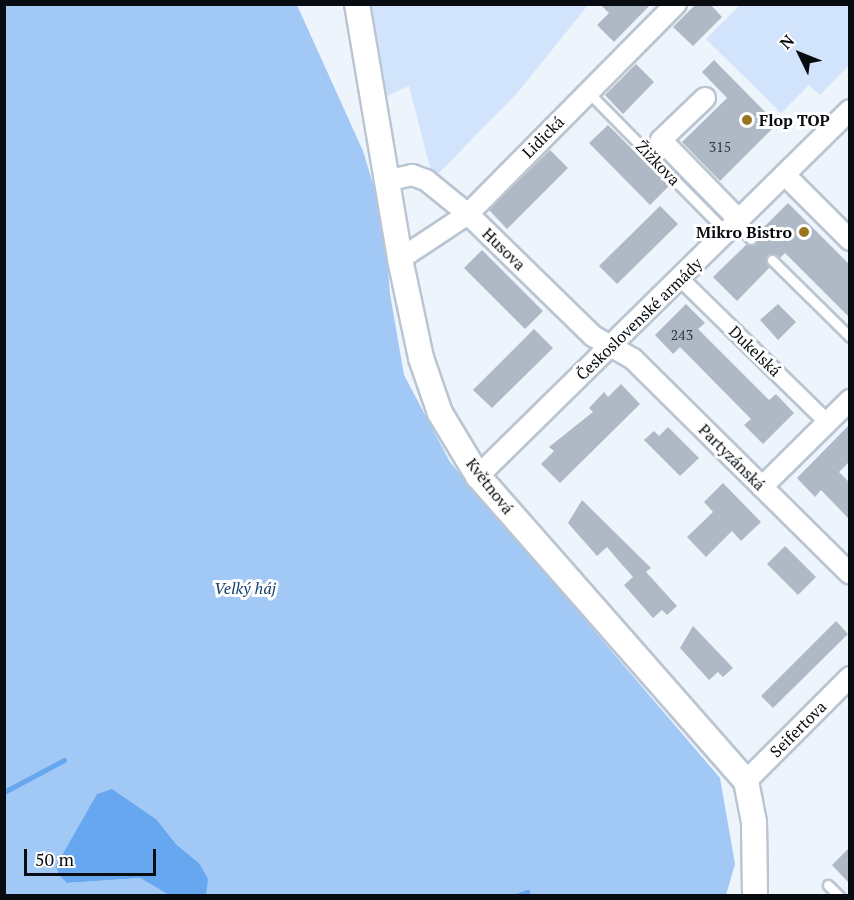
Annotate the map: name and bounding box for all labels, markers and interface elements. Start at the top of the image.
north arrow [770,24,830,84]
text: N [775,30,799,54]
place label: Flop TOP [759,110,830,130]
street label: Lidická [518,112,568,162]
marker: Flop TOP [740,113,754,127]
street label: Žižkova [632,136,684,190]
house number: 315 [709,139,731,155]
place label: Mikro Bistro [696,222,792,242]
street label: Husova [478,224,530,274]
marker: Mikro Bistro [797,225,811,239]
street label: Československé armády [572,254,706,384]
street label: Dukelská [725,322,785,380]
house number: 243 [671,327,693,343]
street label: Partyzánská [695,420,769,494]
street label: Květnová [462,454,518,518]
park label: Velký háj [214,578,276,598]
street label: Seifertova [766,697,830,761]
scale bar [27,837,159,875]
text: 50 m [35,847,74,871]

